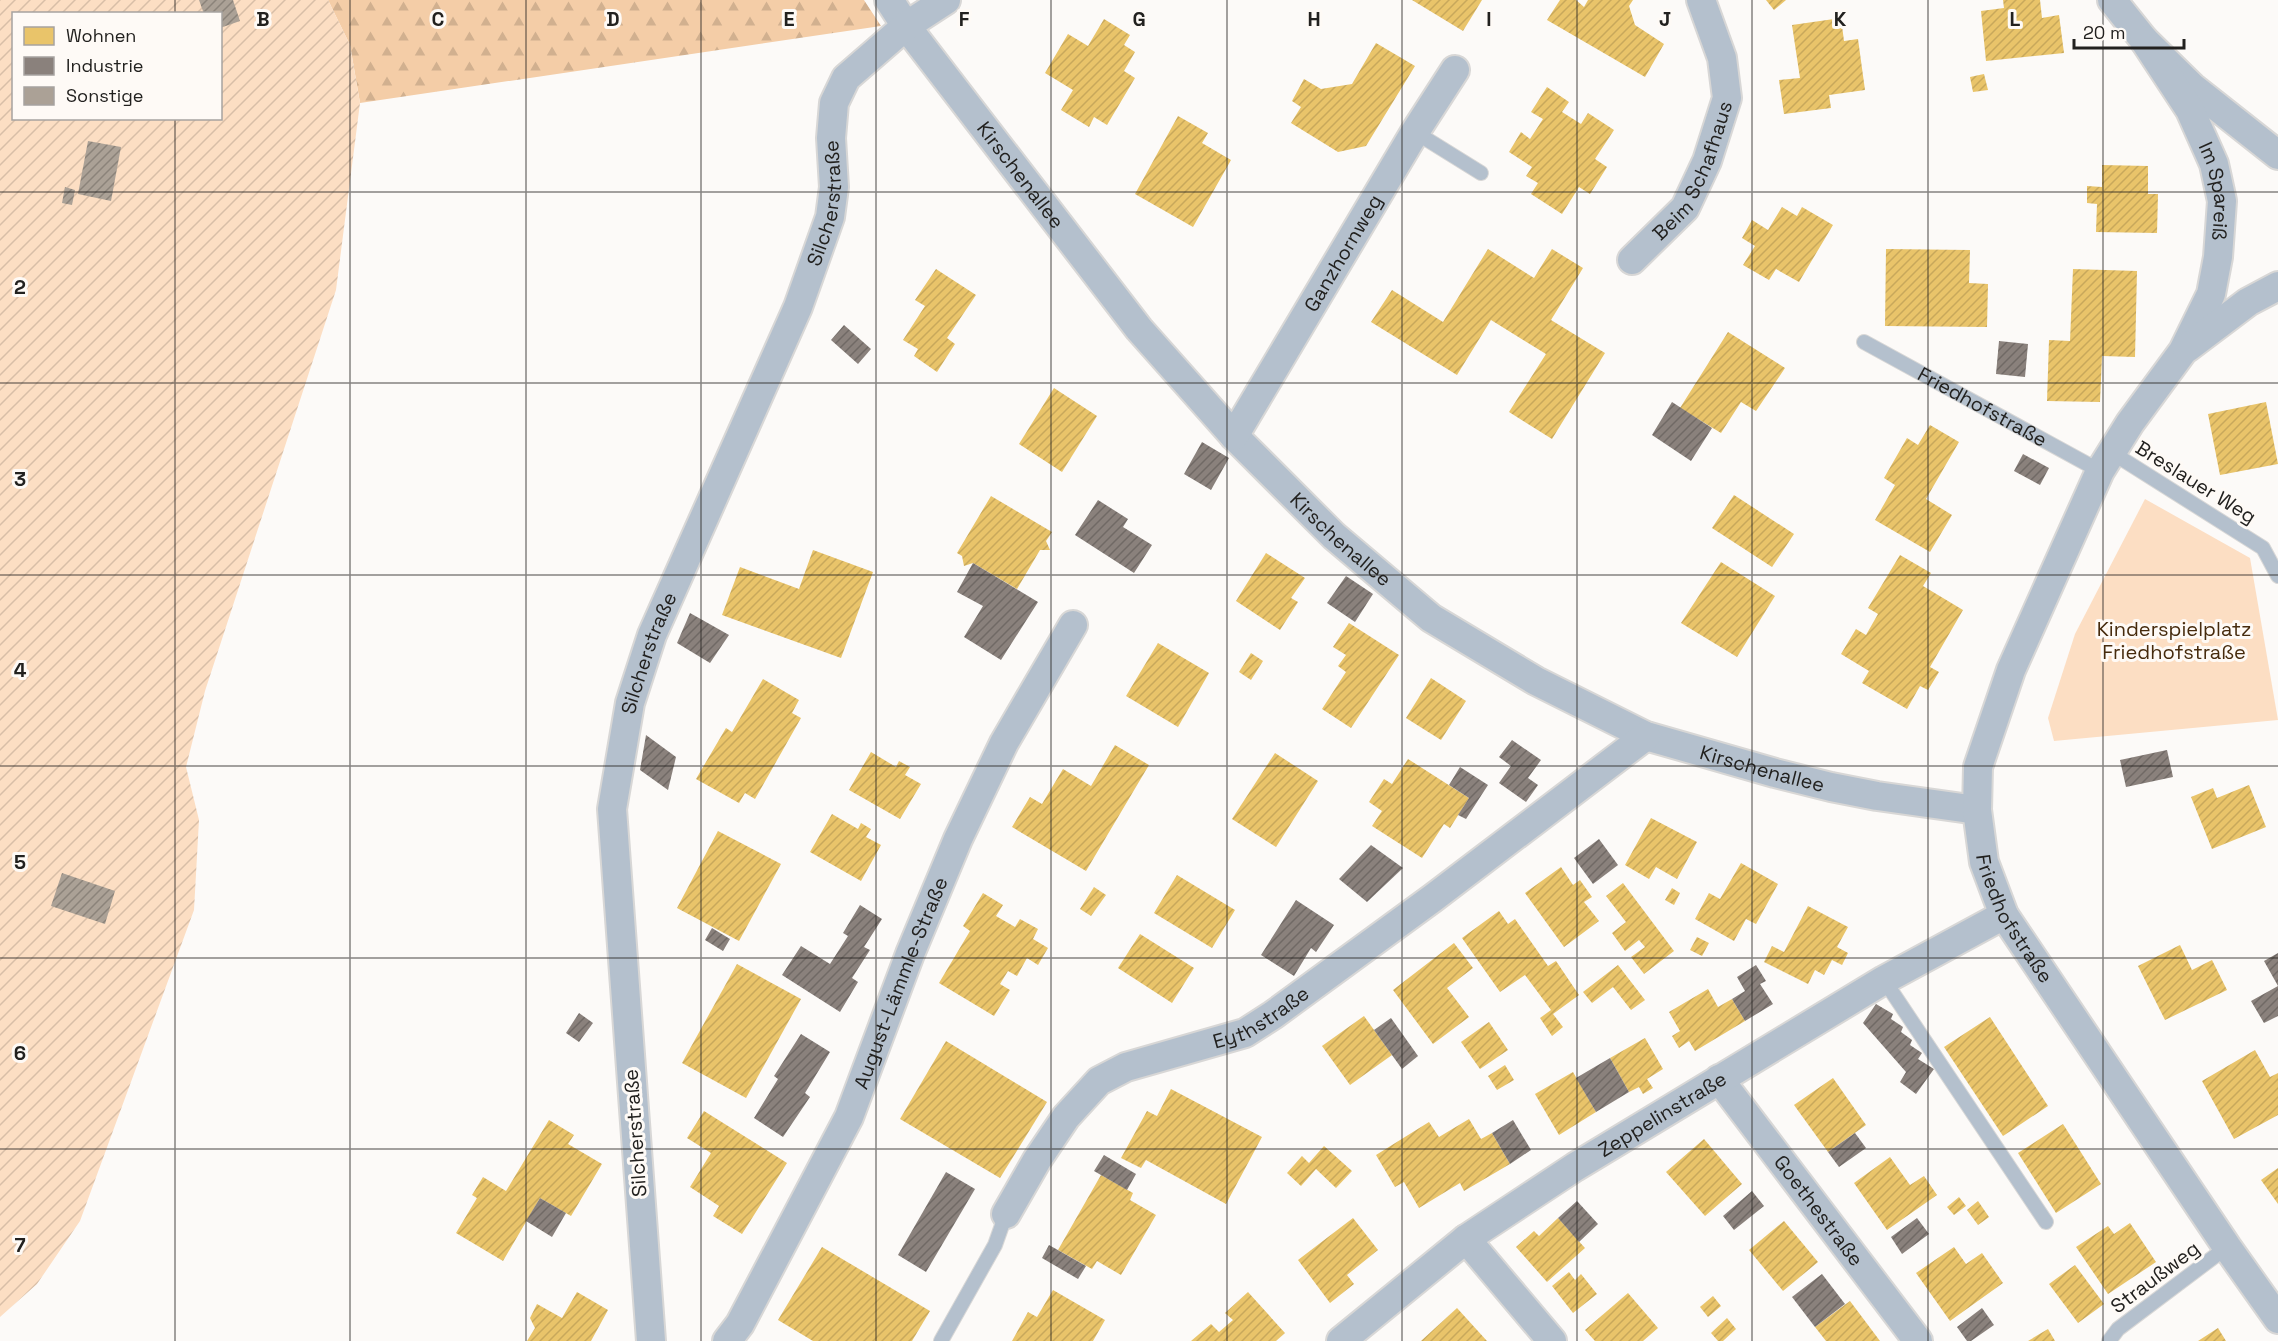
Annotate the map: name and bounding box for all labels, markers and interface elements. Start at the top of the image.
text: B [256,6,270,32]
text: C [432,6,445,32]
text: D [606,6,620,32]
text: E [783,6,795,32]
text: F [959,6,970,32]
text: G [1132,6,1146,32]
text: H [1307,6,1321,32]
text: I [1486,6,1492,32]
text: J [1659,6,1671,32]
text: K [1834,6,1847,32]
text: L [2010,6,2021,32]
legend [12,12,222,120]
scale bar [2074,12,2184,50]
text: 20 m [2083,21,2126,44]
text: Wohnen [66,24,136,47]
text: Industrie [66,54,143,77]
text: Sonstige [66,84,143,107]
street label: Beim Schafhaus [1647,98,1738,246]
street label: Kirschenallee [971,116,1070,234]
street label: Im Spareiß [2193,138,2235,241]
street label: Silcherstraße [801,139,847,269]
street label: Ganzhornweg [1298,190,1388,316]
text: 2 [14,274,26,300]
street label: Friedhofstraße [1913,361,2052,453]
street label: Breslauer Weg [2131,435,2261,529]
text: 3 [14,466,26,492]
street label: Kirschenallee [1285,487,1397,592]
street label: Silcherstraße [615,588,682,716]
park label: Kinderspielplatz Friedhofstraße [2097,616,2251,665]
text: 4 [14,657,27,683]
street label: Kirschenallee [1697,739,1827,798]
text: 5 [14,849,26,875]
street label: Friedhofstraße [1970,853,2059,988]
street label: August-Lämmle-Straße [848,873,954,1093]
street label: Eythstraße [1210,980,1314,1055]
text: 6 [14,1040,26,1066]
street label: Zeppelinstraße [1593,1065,1731,1163]
street label: Silcherstraße [618,1068,652,1198]
street label: Goethestraße [1768,1150,1869,1271]
text: 7 [14,1232,26,1258]
street label: Straußweg [2105,1235,2205,1319]

